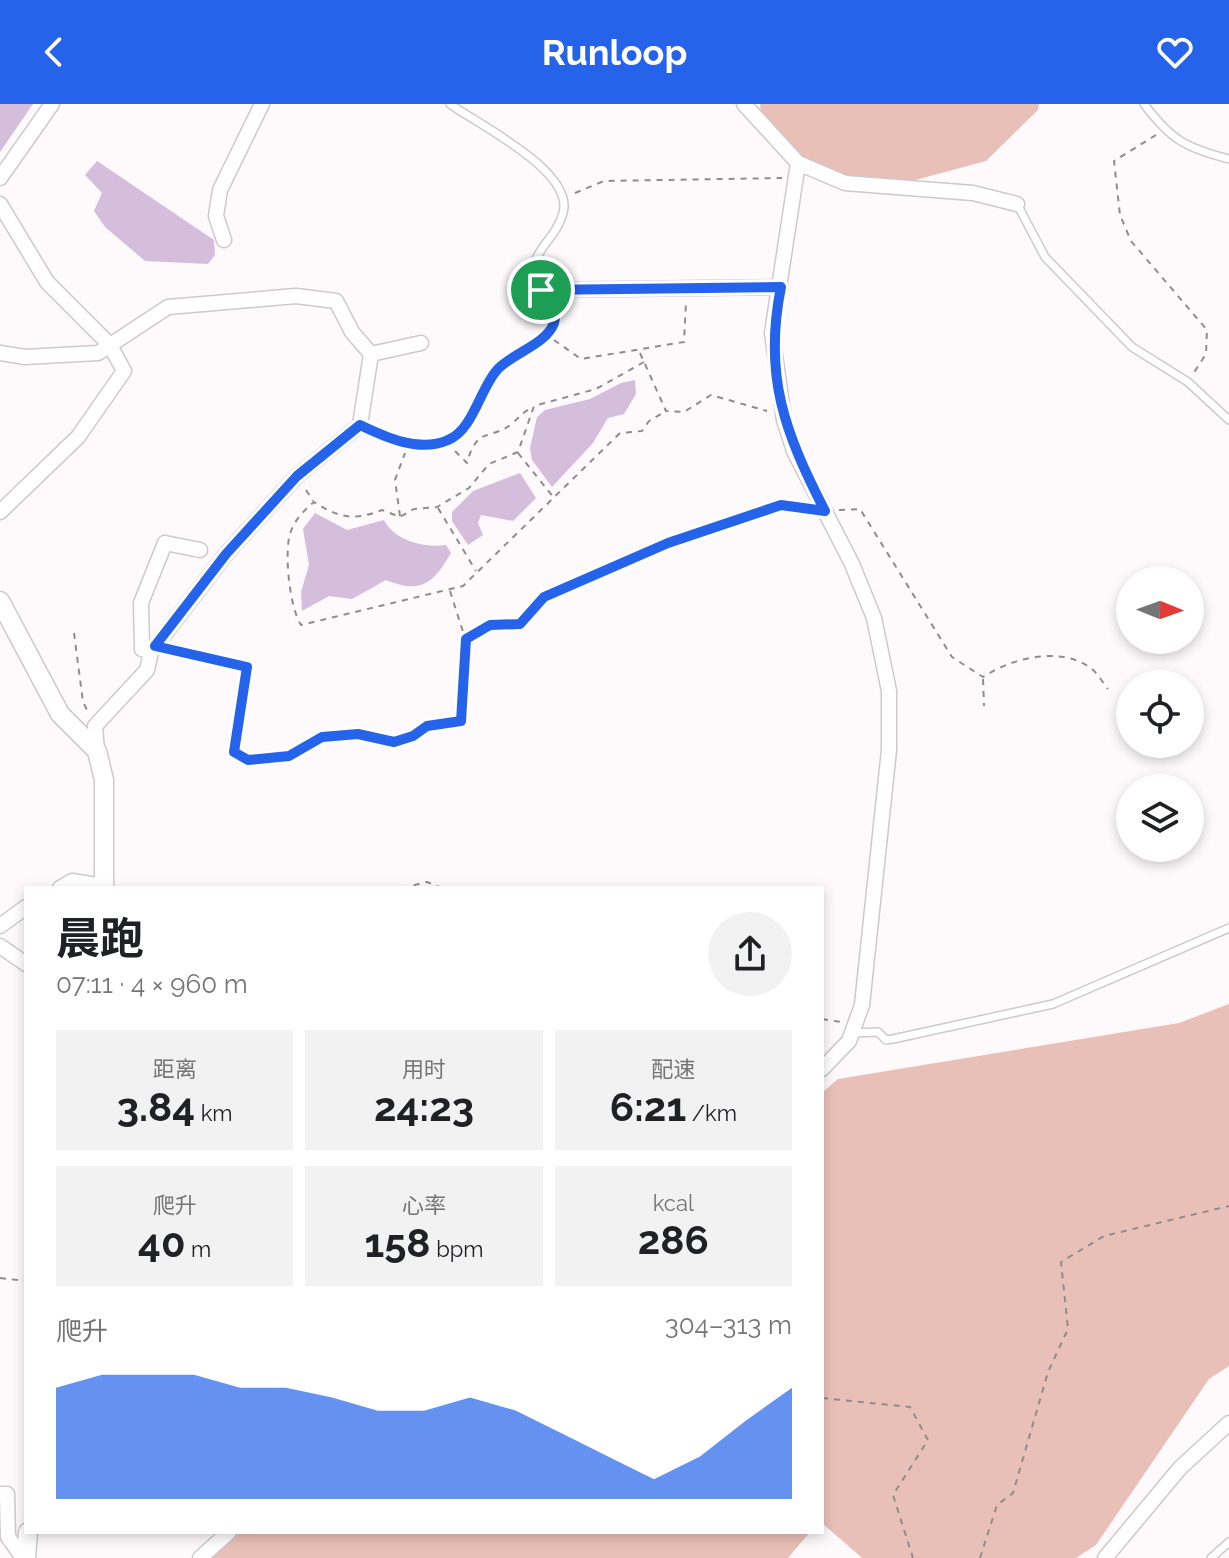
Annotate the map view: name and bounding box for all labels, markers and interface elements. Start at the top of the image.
icon: back [32,30,76,74]
icon: heart [1153,30,1197,74]
text: Runloop [542,31,687,73]
pin [507,256,575,324]
icon: arrive [519,268,563,312]
north arrow [1116,566,1204,654]
map controls [1116,566,1204,862]
button: locate [1116,670,1204,758]
button: layers [1116,774,1204,862]
button: share [708,912,792,996]
text: 晨跑 [56,913,144,964]
text: 07:11 · 4 × 960 m [56,969,248,999]
text: 距离 [153,1056,197,1082]
text: 用时 [402,1056,446,1082]
text: 配速 [651,1056,695,1082]
text: 3.84 [117,1083,195,1130]
text: 24:23 [374,1083,474,1130]
text: 6:21 [610,1083,686,1130]
text: km [195,1100,233,1126]
text: /km [686,1100,737,1126]
text: kcal [653,1190,694,1216]
text: 爬升 [153,1192,197,1218]
text: 心率 [402,1192,446,1218]
text: 286 [638,1216,709,1263]
text: 40 [138,1219,185,1266]
text: 158 [364,1219,431,1266]
text: m [185,1236,211,1262]
text: bpm [431,1236,484,1262]
text: 304–313 m [665,1310,792,1340]
text: 爬升 [56,1316,108,1346]

